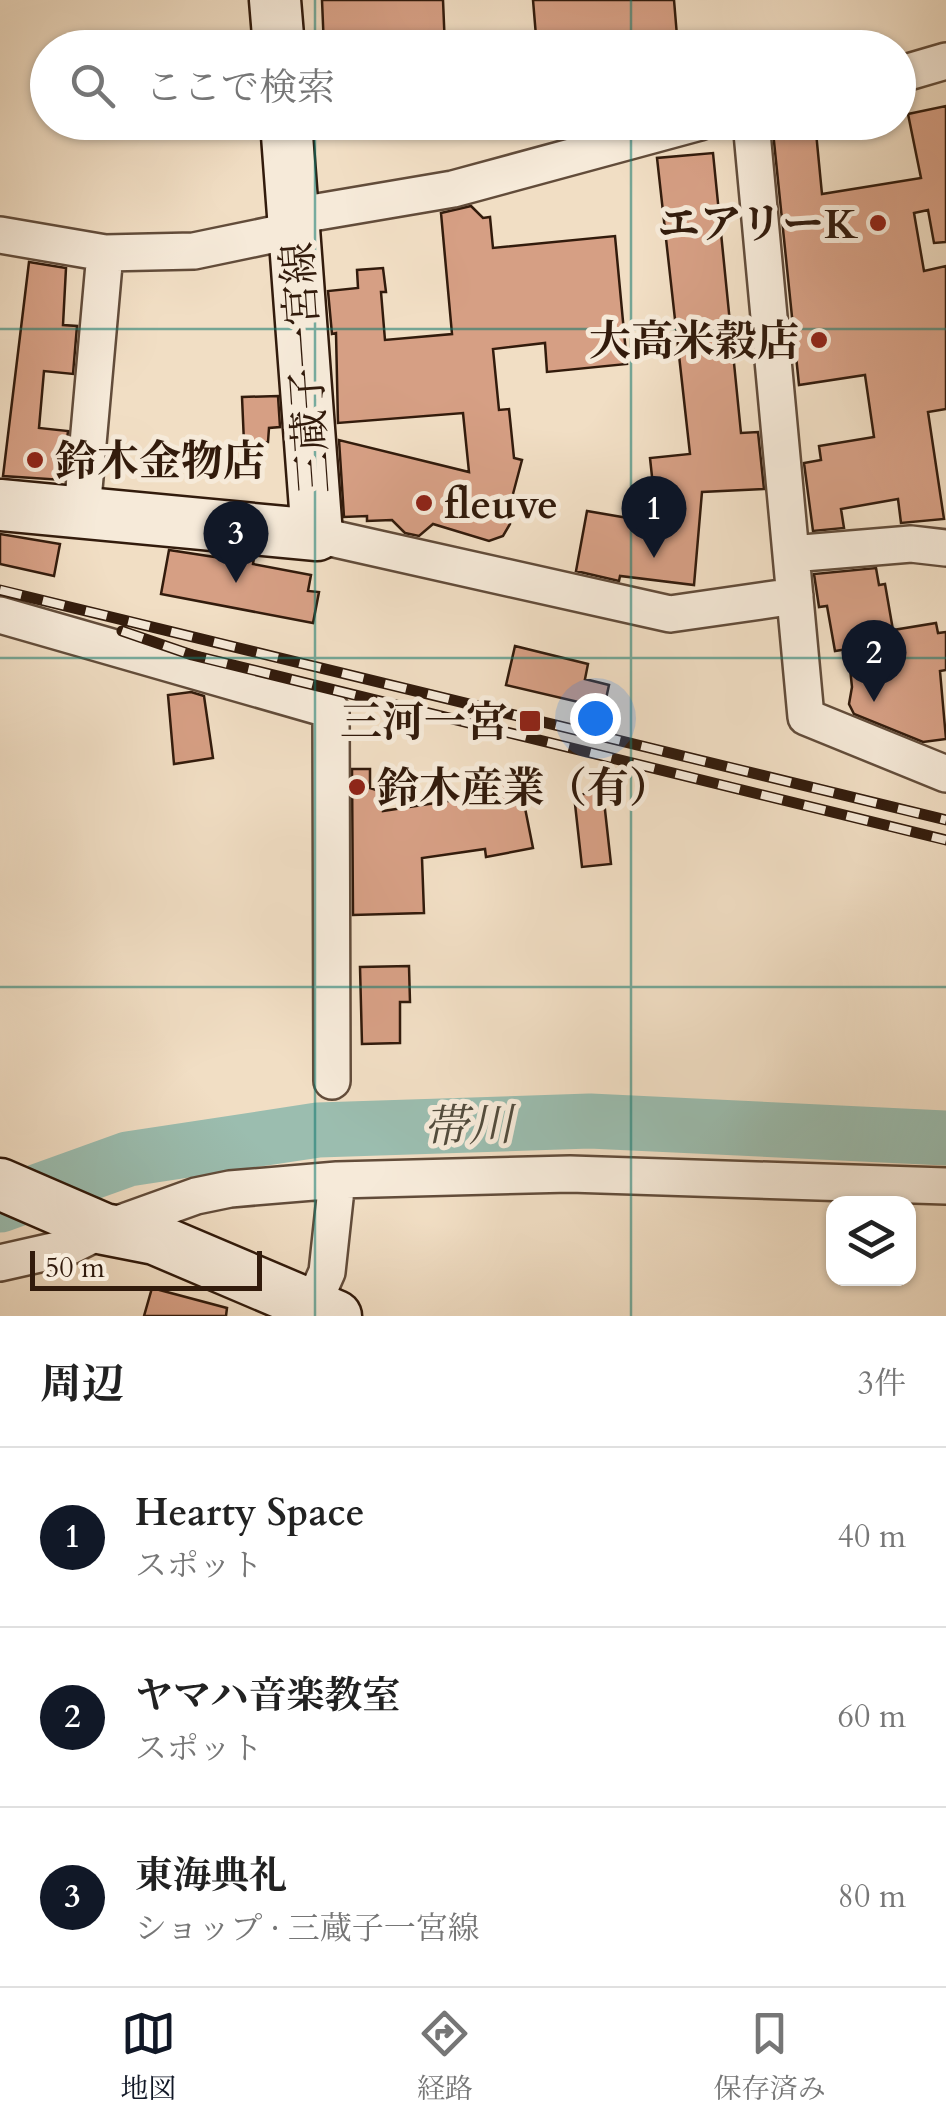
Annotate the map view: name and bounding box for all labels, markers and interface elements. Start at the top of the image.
search box [30,30,916,140]
icon: search [65,58,120,113]
text: ここで検索 [145,62,335,114]
place label: エアリーK [658,196,858,253]
marker: エアリーK [867,212,889,234]
street label: 三蔵子一宮線 [269,240,344,496]
place label: 大高米穀店 [589,313,799,370]
marker: 大高米穀店 [808,329,830,351]
place label: 鈴木金物店 [55,433,265,490]
marker: 鈴木金物店 [24,449,46,471]
place label: fleuve [444,476,558,533]
pin: 1 [622,476,686,558]
marker: fleuve [413,492,435,514]
pin: 3 [204,500,268,583]
pin: 2 [842,620,906,702]
your location [570,693,621,744]
place label: 三河一宮 [340,694,508,751]
marker: 三河一宮 [517,708,543,734]
place label: 鈴木産業（有） [377,760,671,817]
marker: 鈴木産業（有） [346,776,368,798]
water label: 帯川 [422,1094,519,1159]
map controls [826,1196,916,1286]
button: layers [826,1196,916,1286]
scale bar [30,1246,262,1290]
text: 50 m [45,1249,105,1287]
text: 周辺 [40,1356,124,1413]
text: 3件 [858,1362,906,1406]
text: Hearty Space [135,1487,364,1539]
text: 1 [64,1515,81,1559]
text: 40 m [838,1515,906,1559]
text: スポット [135,1544,263,1588]
text: ヤマハ音楽教室 [135,1670,401,1722]
text: 2 [64,1695,81,1739]
text: 60 m [838,1695,906,1739]
text: スポット [135,1727,263,1771]
text: 東海典礼 [135,1850,287,1902]
text: 3 [64,1875,81,1919]
text: 80 m [838,1875,906,1919]
text: ショップ · 三蔵子一宮線 [135,1907,480,1951]
tab: 地図 [120,2006,176,2108]
tab: 経路 [417,2006,473,2108]
tab: 保存済み [714,2006,826,2108]

